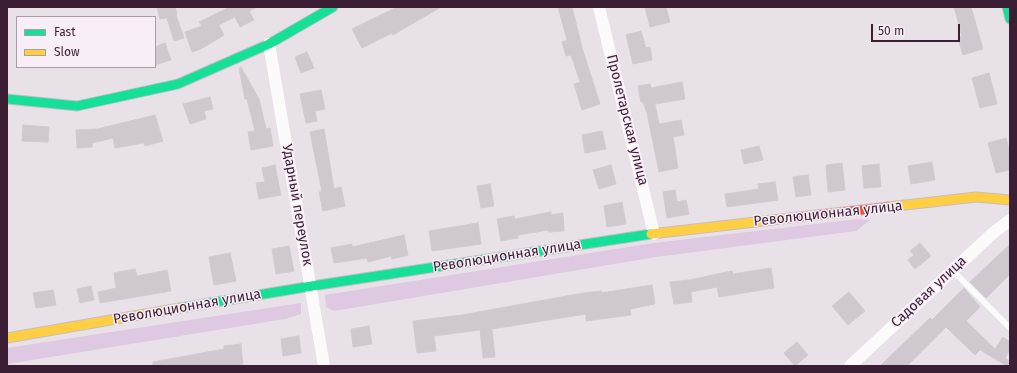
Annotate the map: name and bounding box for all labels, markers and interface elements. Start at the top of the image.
legend [16,16,156,68]
scale bar [873,16,962,42]
text: 50 m [878,24,904,38]
text: Fast [54,25,76,39]
text: Slow [54,45,80,59]
street label: Пролетарская улица [603,53,651,187]
street label: Ударный переулок [278,143,316,267]
street label: Революционная улица [753,198,903,230]
street label: Революционная улица [432,236,582,276]
street label: Садовая улица [888,253,970,331]
street label: Революционная улица [112,286,262,328]

